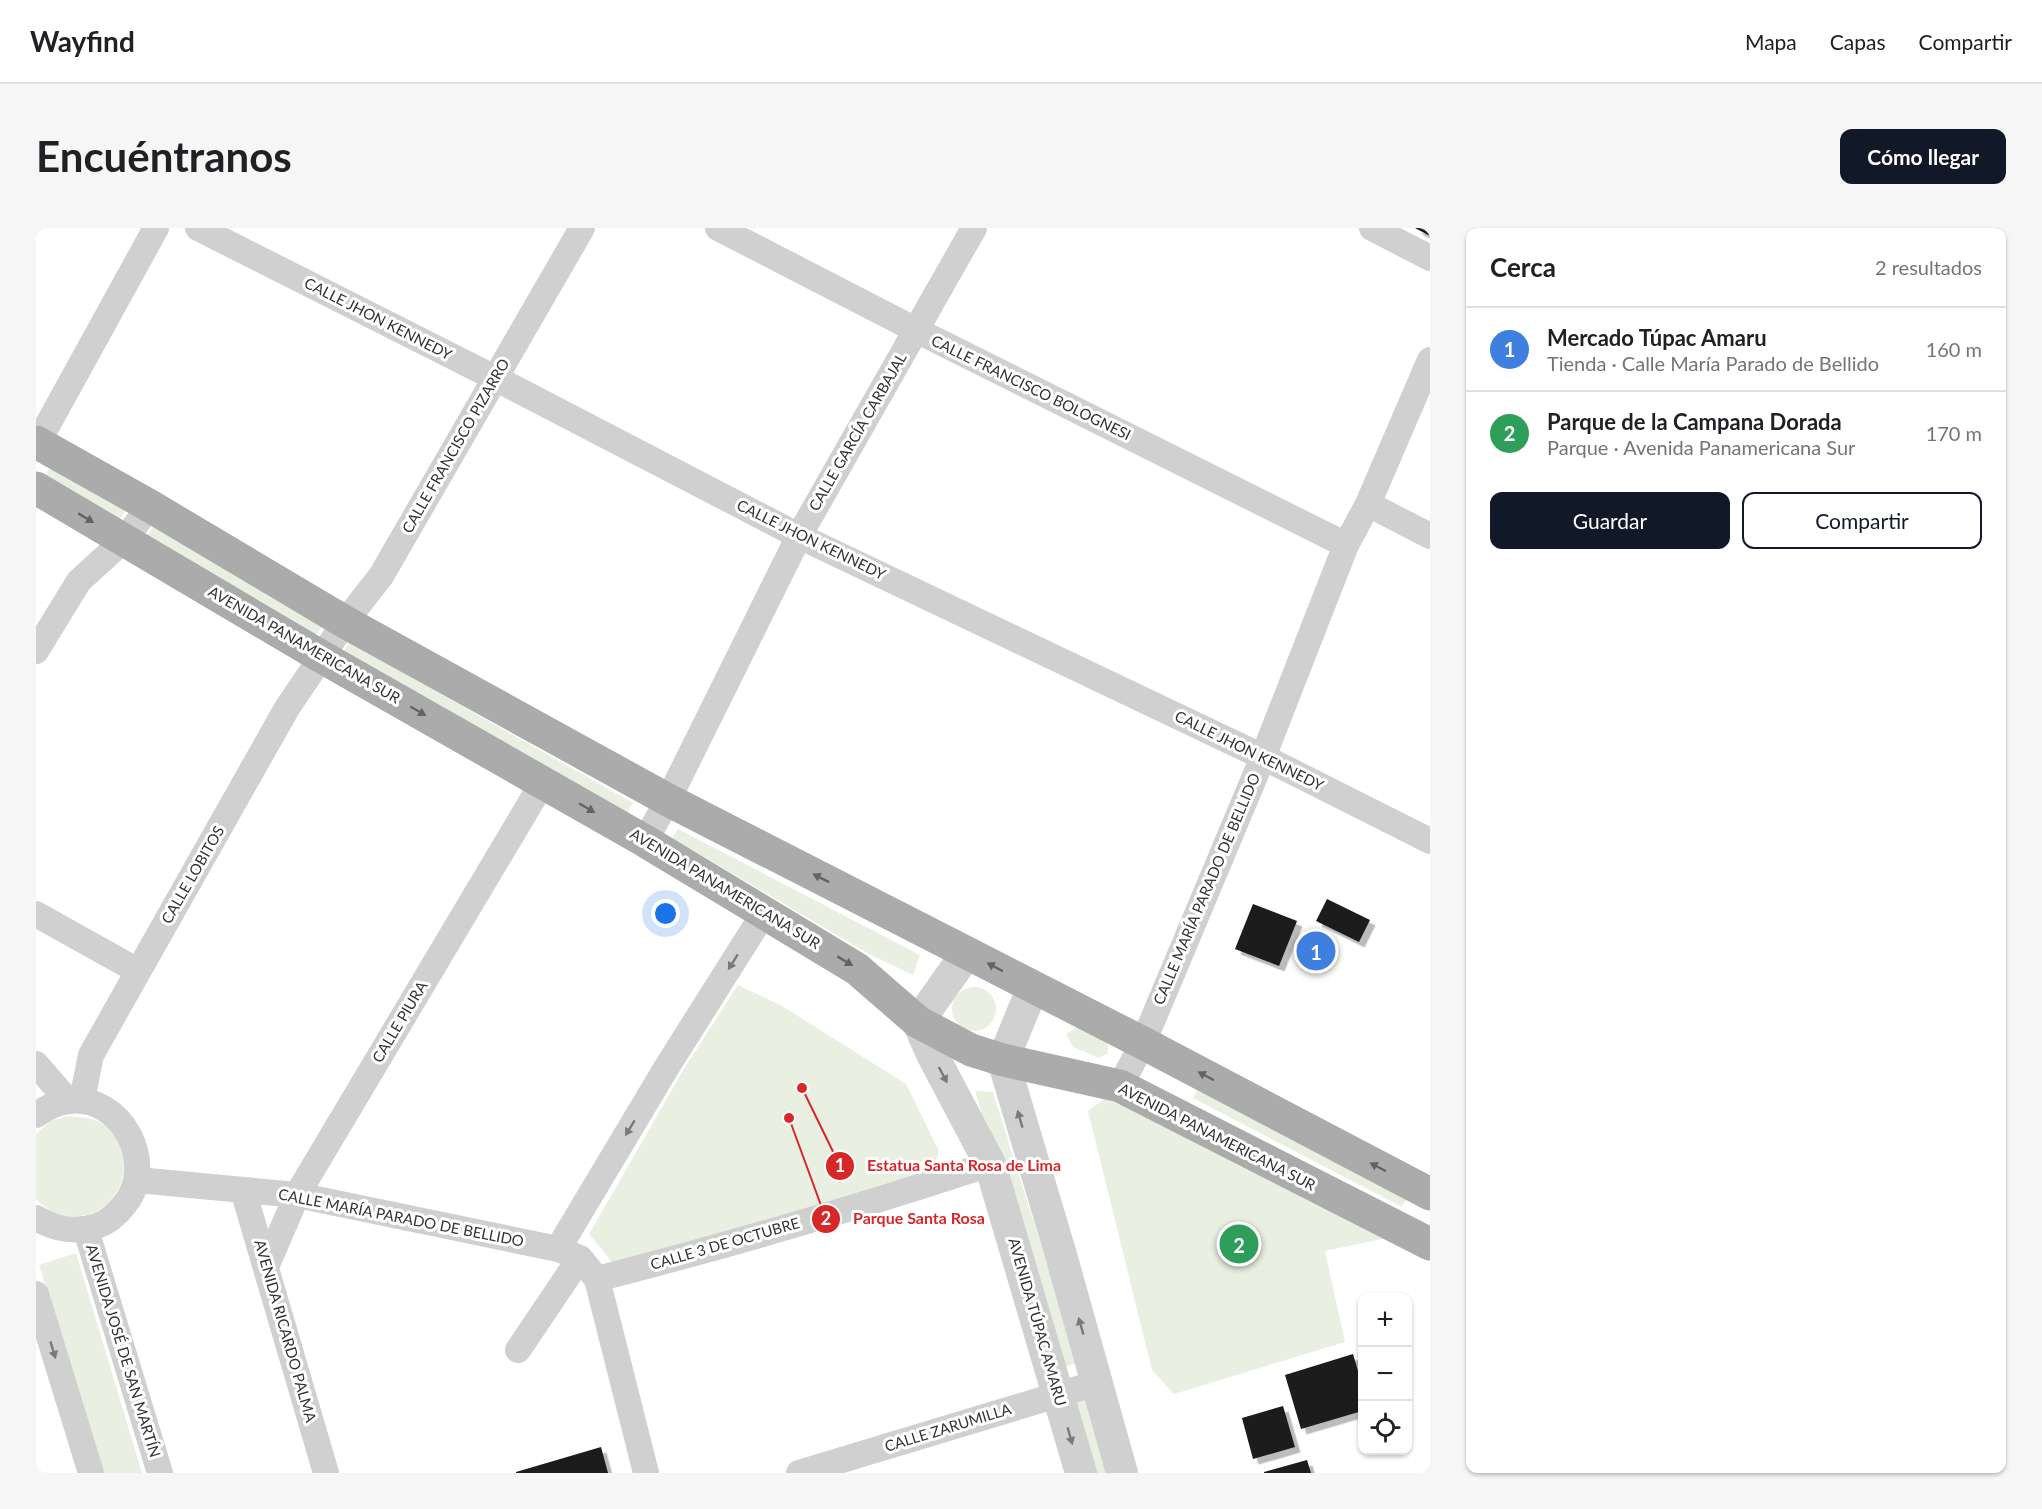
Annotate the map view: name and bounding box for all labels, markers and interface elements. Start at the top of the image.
text: Wayfind [30,24,135,58]
text: Mapa [1745,29,1797,54]
text: Capas [1830,29,1886,54]
text: Compartir [1919,29,2012,54]
button: Cómo llegar [1840,129,2006,184]
text: Encuéntranos [36,131,292,181]
text: Cerca [1490,251,1556,283]
text: 2 resultados [1875,255,1982,279]
street label: CALLE JHON KENNEDY [302,273,456,363]
text: Mercado Túpac Amaru [1547,324,1767,351]
street label: CALLE FRANCISCO BOLOGNESI [929,331,1134,443]
text: 1 [1504,337,1515,361]
text: 160 m [1926,337,1982,361]
street label: CALLE GARCÍA CARBAJAL [804,349,910,514]
text: Tienda · Calle María Parado de Bellido [1547,351,1879,375]
street label: CALLE FRANCISCO PIZARRO [398,355,513,536]
text: Parque de la Campana Dorada [1547,408,1842,435]
text: 2 [1504,421,1515,445]
text: 170 m [1926,421,1982,445]
text: Parque · Avenida Panamericana Sur [1547,435,1855,459]
button: Guardar [1490,492,1730,549]
button: Compartir [1742,492,1982,549]
street label: CALLE JHON KENNEDY [734,495,889,583]
one-way arrow [78,512,94,523]
street label: AVENIDA PANAMERICANA SUR [205,582,404,707]
one-way arrow [410,706,427,716]
street label: CALLE JHON KENNEDY [1172,706,1327,794]
street label: CALLE MARÍA PARADO DE BELLIDO [1149,770,1263,1007]
one-way arrow [579,802,595,813]
street label: CALLE LOBITOS [157,822,227,927]
street label: AVENIDA PANAMERICANA SUR [627,824,824,952]
one-way arrow [813,874,830,883]
your location [651,899,680,928]
pin: 1 [1296,928,1336,974]
one-way arrow [728,954,739,970]
one-way arrow [837,956,853,967]
one-way arrow [986,962,1003,972]
street label: CALLE PIURA [368,977,431,1065]
one-way arrow [938,1067,948,1084]
one-way arrow [1197,1071,1214,1081]
street label: AVENIDA PANAMERICANA SUR [1116,1079,1319,1194]
one-way arrow [1015,1110,1024,1128]
one-way arrow [625,1120,636,1136]
callout: Estatua Santa Rosa de Lima [825,1149,1073,1183]
text: 1 [835,1154,845,1176]
text: Estatua Santa Rosa de Lima [867,1155,1061,1174]
one-way arrow [1370,1162,1387,1171]
street label: CALLE MARÍA PARADO DE BELLIDO [277,1184,525,1250]
callout: Parque Santa Rosa [811,1202,997,1236]
text: 2 [821,1207,831,1229]
text: Parque Santa Rosa [853,1208,985,1227]
street label: CALLE 3 DE OCTUBRE [648,1213,801,1273]
pin: 2 [1220,1222,1258,1266]
street label: AVENIDA TÚPAC AMARU [1005,1236,1071,1408]
street label: AVENIDA RICARDO PALMA [251,1237,321,1425]
street label: AVENIDA JOSÉ DE SAN MARTÍN [83,1242,165,1459]
map controls [1358,1293,1412,1455]
button: + [1358,1293,1412,1347]
one-way arrow [1076,1317,1085,1335]
one-way arrow [49,1341,58,1359]
button: − [1358,1347,1412,1401]
street label: CALLE ZARUMILLA [882,1399,1014,1455]
button: locate [1358,1401,1412,1455]
one-way arrow [1066,1427,1075,1445]

